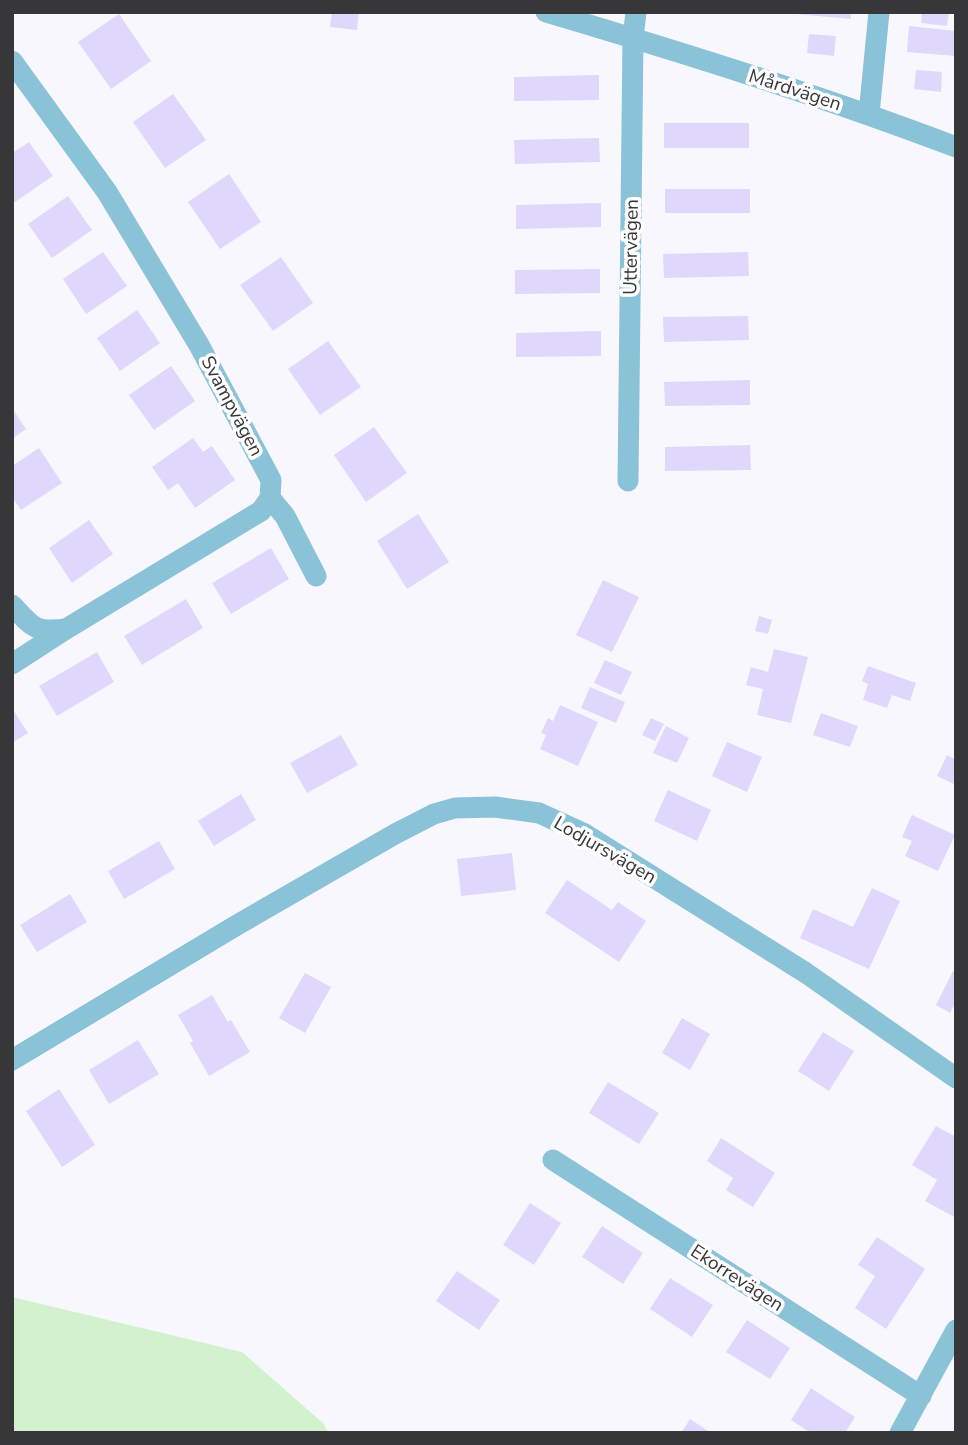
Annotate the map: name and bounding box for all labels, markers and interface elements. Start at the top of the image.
street label: Mårdvägen [745,63,845,117]
street label: Uttervägen [617,199,645,295]
street label: Svampvägen [195,351,269,461]
street label: Lodjursvägen [549,810,661,890]
street label: Ekorrevägen [685,1238,789,1318]

